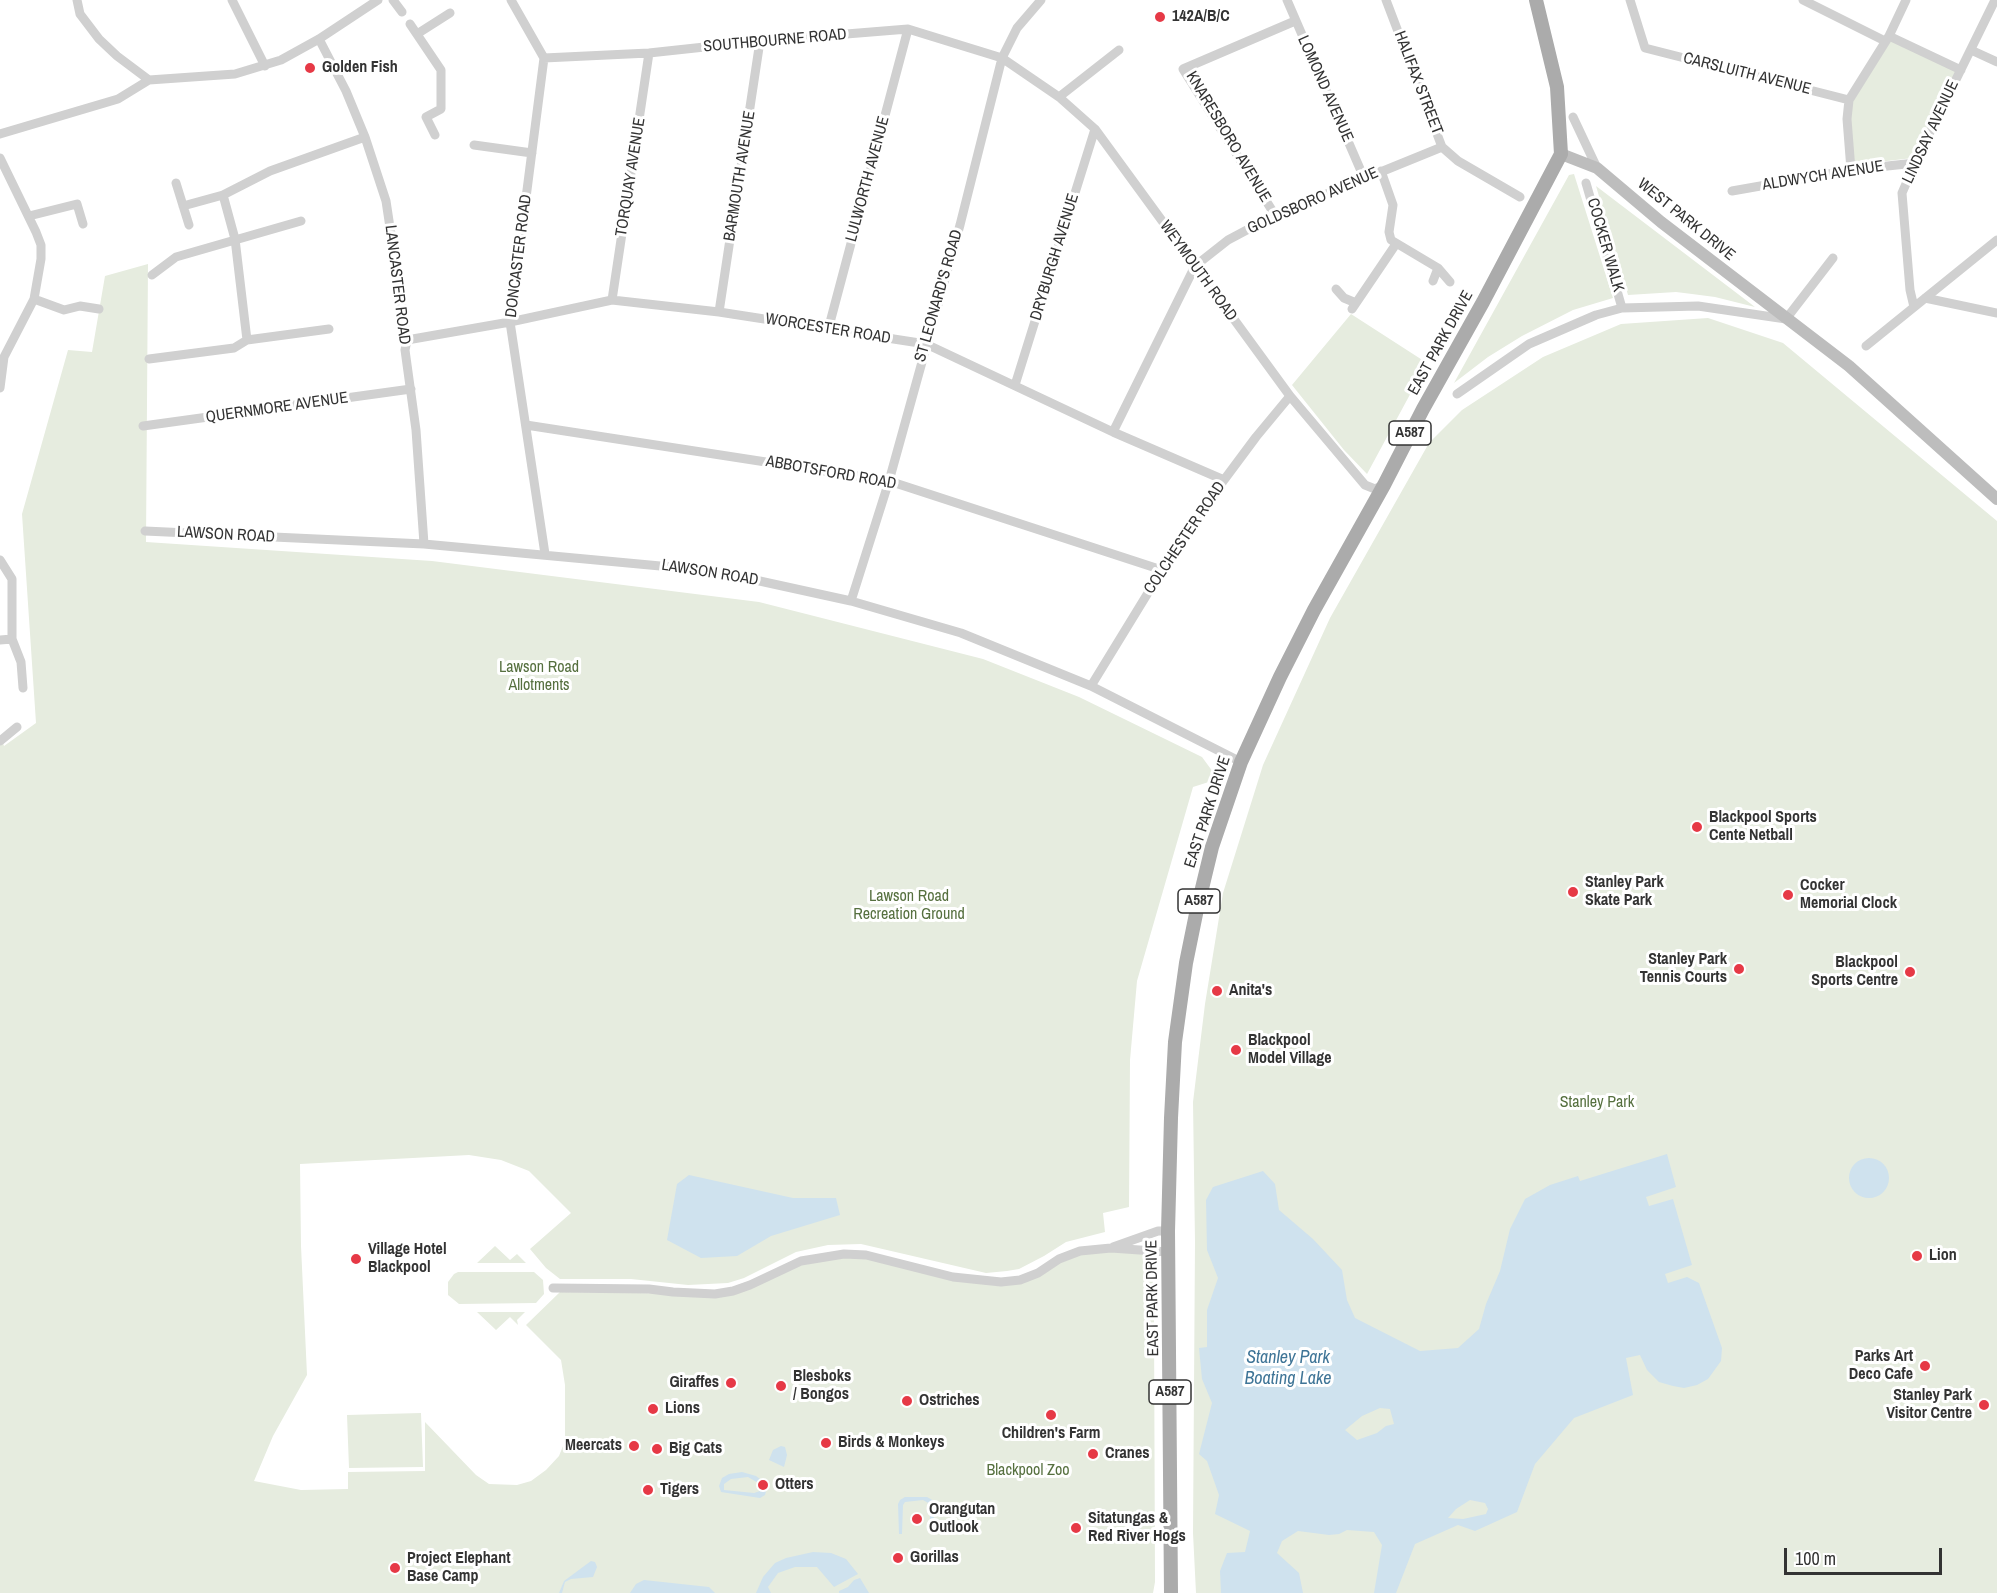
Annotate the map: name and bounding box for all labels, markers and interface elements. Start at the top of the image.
place label: 142A/B/C [1172,7,1230,27]
marker: 142A/B/C [1153,10,1167,24]
street label: SOUTHBOURNE ROAD [703,25,847,57]
street label: HALIFAX STREET [1389,29,1447,137]
street label: LOMOND AVENUE [1293,33,1357,145]
street label: CARSLUITH AVENUE [1681,49,1813,99]
place label: Golden Fish [322,58,398,78]
marker: Golden Fish [303,61,317,75]
street label: KNARESBORO AVENUE [1181,68,1275,206]
street label: LINDSAY AVENUE [1899,77,1963,187]
street label: BARMOUTH AVENUE [720,109,760,243]
street label: LULWORTH AVENUE [842,114,894,244]
street label: TORQUAY AVENUE [612,116,650,238]
street label: ALDWYCH AVENUE [1761,157,1885,195]
street label: GOLDSBORO AVENUE [1245,164,1381,238]
street label: WEST PARK DRIVE [1633,175,1739,265]
street label: DRYBURGH AVENUE [1027,191,1083,323]
street label: DONCASTER ROAD [502,193,536,319]
street label: COCKER WALK [1582,196,1628,294]
street label: WEYMOUTH ROAD [1155,217,1241,325]
street label: LANCASTER ROAD [380,224,414,346]
street label: ST LEONARD'S ROAD [911,228,967,364]
street label: EAST PARK DRIVE [1404,287,1478,399]
street label: WORCESTER ROAD [764,310,892,348]
street label: QUERNMORE AVENUE [205,389,349,427]
road number: A587 [1389,421,1431,445]
street label: ABBOTSFORD ROAD [764,452,898,494]
street label: COLCHESTER ROAD [1140,478,1230,598]
street label: LAWSON ROAD [177,523,275,547]
street label: LAWSON ROAD [660,556,760,590]
park label: Lawson Road Allotments [499,658,579,696]
street label: EAST PARK DRIVE [1181,754,1235,870]
place label: Blackpool Sports Cente Netball [1709,808,1817,846]
marker: Blackpool Sports Cente Netball [1690,820,1704,834]
place label: Stanley Park Skate Park [1585,873,1664,911]
place label: Cocker Memorial Clock [1800,876,1897,914]
marker: Stanley Park Skate Park [1566,885,1580,899]
park label: Lawson Road Recreation Ground [853,887,965,925]
marker: Cocker Memorial Clock [1781,888,1795,902]
road number: A587 [1178,889,1220,913]
place label: Stanley Park Tennis Courts [1640,950,1727,988]
place label: Blackpool Sports Centre [1811,953,1898,991]
marker: Stanley Park Tennis Courts [1732,962,1746,976]
marker: Blackpool Sports Centre [1903,965,1917,979]
place label: Anita's [1229,981,1272,1001]
marker: Anita's [1210,984,1224,998]
place label: Blackpool Model Village [1248,1031,1332,1069]
marker: Blackpool Model Village [1229,1043,1243,1057]
park label: Stanley Park [1560,1093,1634,1113]
place label: Village Hotel Blackpool [368,1240,447,1278]
street label: EAST PARK DRIVE [1142,1240,1164,1356]
place label: Lion [1929,1246,1957,1266]
marker: Lion [1910,1249,1924,1263]
marker: Village Hotel Blackpool [349,1252,363,1266]
water label: Stanley Park Boating Lake [1245,1347,1331,1390]
place label: Parks Art Deco Cafe [1849,1347,1913,1385]
marker: Parks Art Deco Cafe [1918,1359,1932,1373]
place label: Blesboks / Bongos [793,1367,851,1405]
place label: Giraffes [669,1373,719,1393]
marker: Giraffes [724,1376,738,1390]
marker: Blesboks / Bongos [774,1379,788,1393]
road number: A587 [1149,1380,1191,1404]
place label: Stanley Park Visitor Centre [1886,1386,1972,1424]
place label: Ostriches [919,1391,980,1411]
marker: Ostriches [900,1394,914,1408]
marker: Stanley Park Visitor Centre [1977,1398,1991,1412]
place label: Lions [665,1399,700,1419]
marker: Lions [646,1402,660,1416]
marker: Children's Farm [1044,1408,1058,1422]
place label: Children's Farm [1002,1424,1100,1444]
place label: Birds & Monkeys [838,1433,944,1453]
place label: Meercats [565,1436,622,1456]
marker: Birds & Monkeys [819,1436,833,1450]
marker: Meercats [627,1439,641,1453]
place label: Big Cats [669,1439,722,1459]
marker: Big Cats [650,1442,664,1456]
place label: Cranes [1105,1444,1149,1464]
marker: Cranes [1086,1447,1100,1461]
park label: Blackpool Zoo [986,1461,1070,1481]
place label: Otters [775,1475,814,1495]
marker: Otters [756,1478,770,1492]
place label: Tigers [660,1480,699,1500]
marker: Tigers [641,1483,655,1497]
place label: Orangutan Outlook [929,1500,995,1538]
place label: Sitatungas & Red River Hogs [1088,1509,1186,1547]
marker: Orangutan Outlook [910,1512,924,1526]
marker: Sitatungas & Red River Hogs [1069,1521,1083,1535]
scale bar [1787,1536,1944,1574]
text: 100 m [1795,1546,1836,1571]
place label: Gorillas [910,1548,959,1568]
place label: Project Elephant Base Camp [407,1549,511,1587]
marker: Gorillas [891,1551,905,1565]
marker: Project Elephant Base Camp [388,1561,402,1575]

